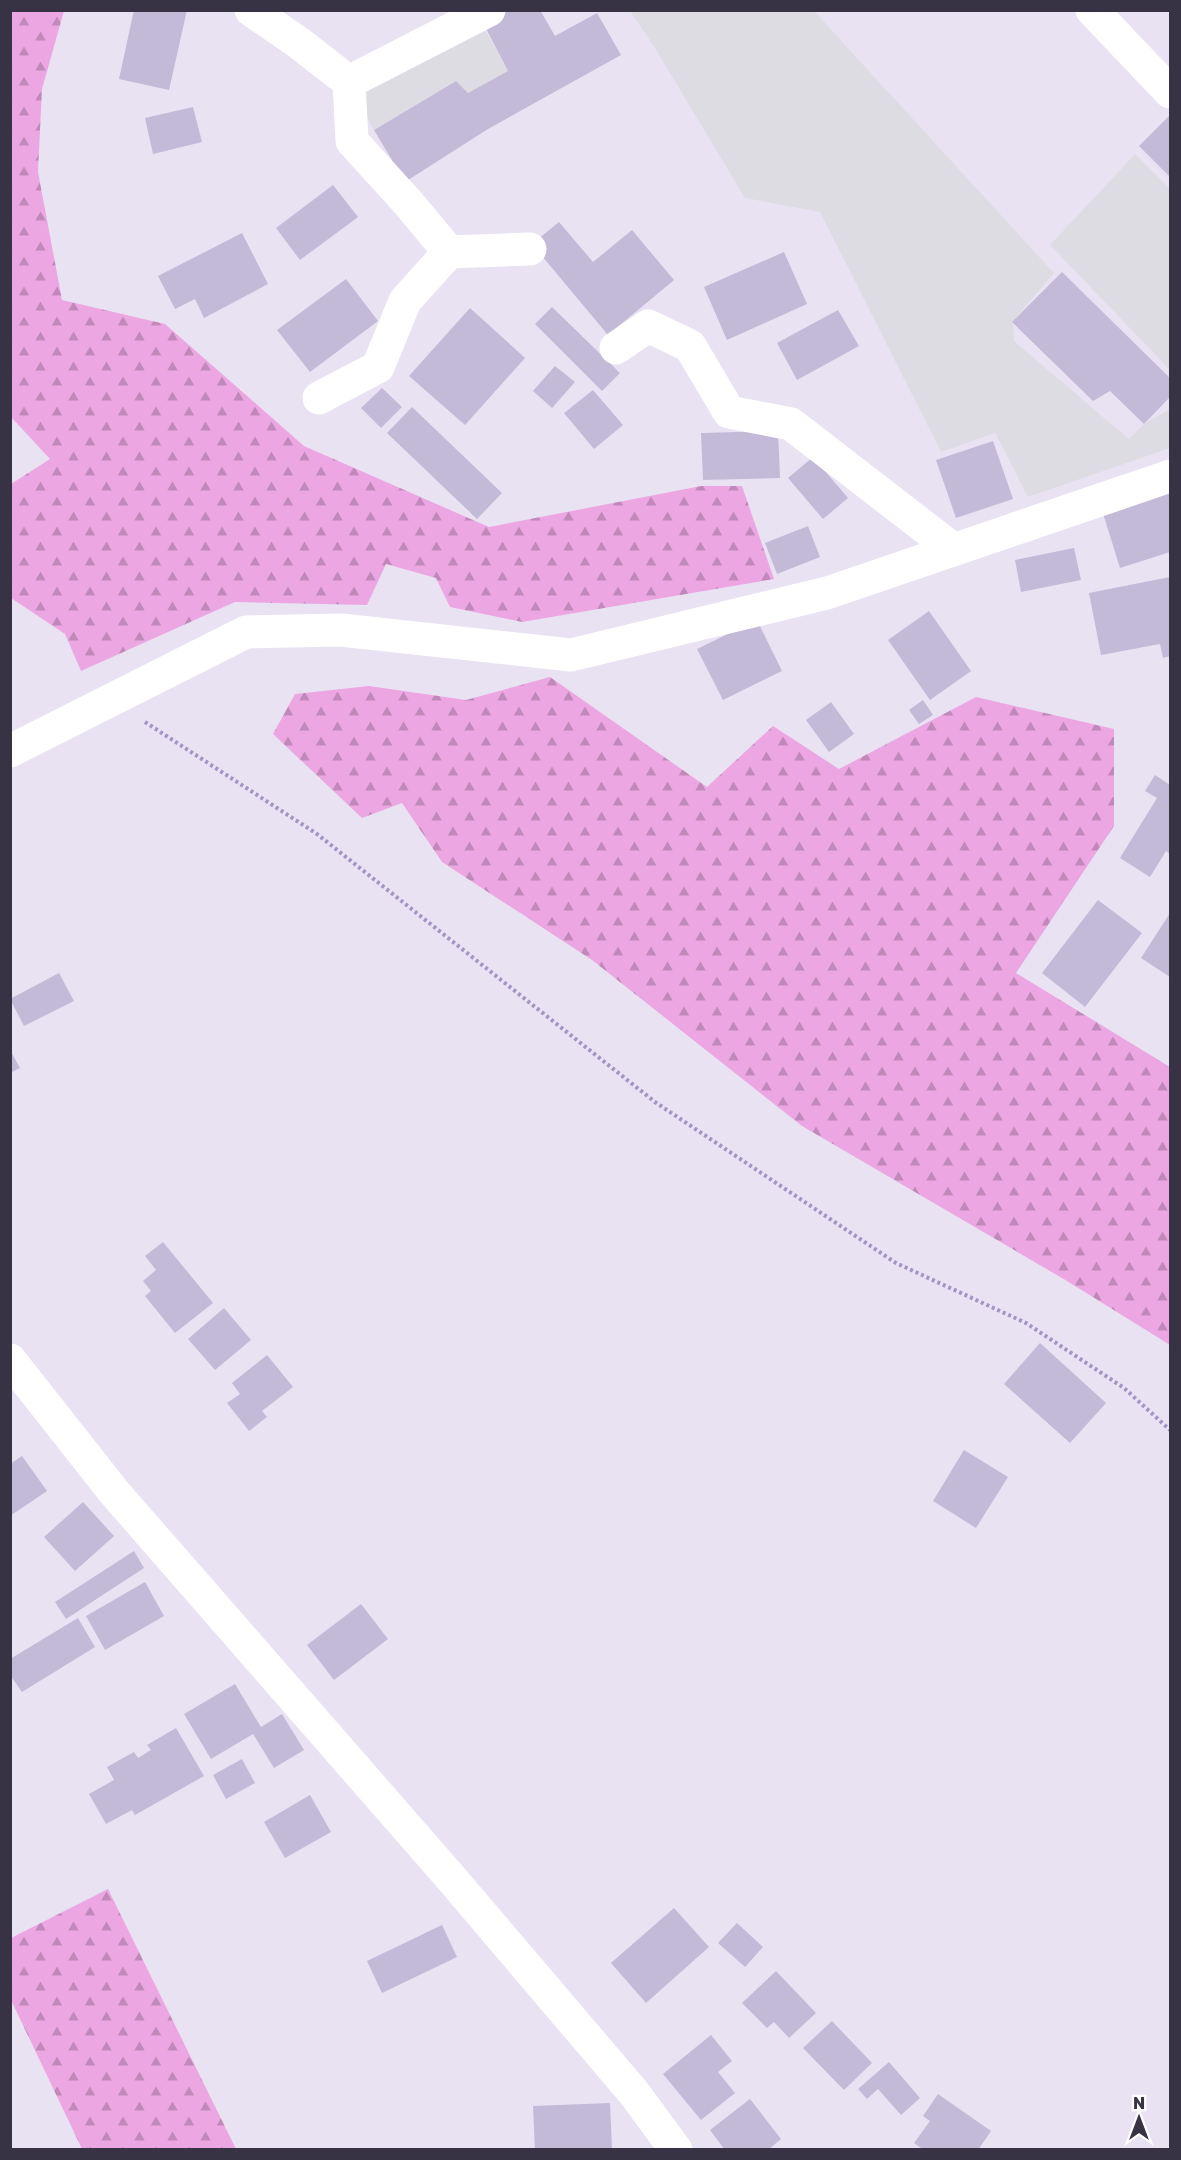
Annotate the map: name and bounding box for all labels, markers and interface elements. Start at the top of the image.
north arrow [1109,2088,1169,2148]
text: N [1133,2093,1145,2113]

